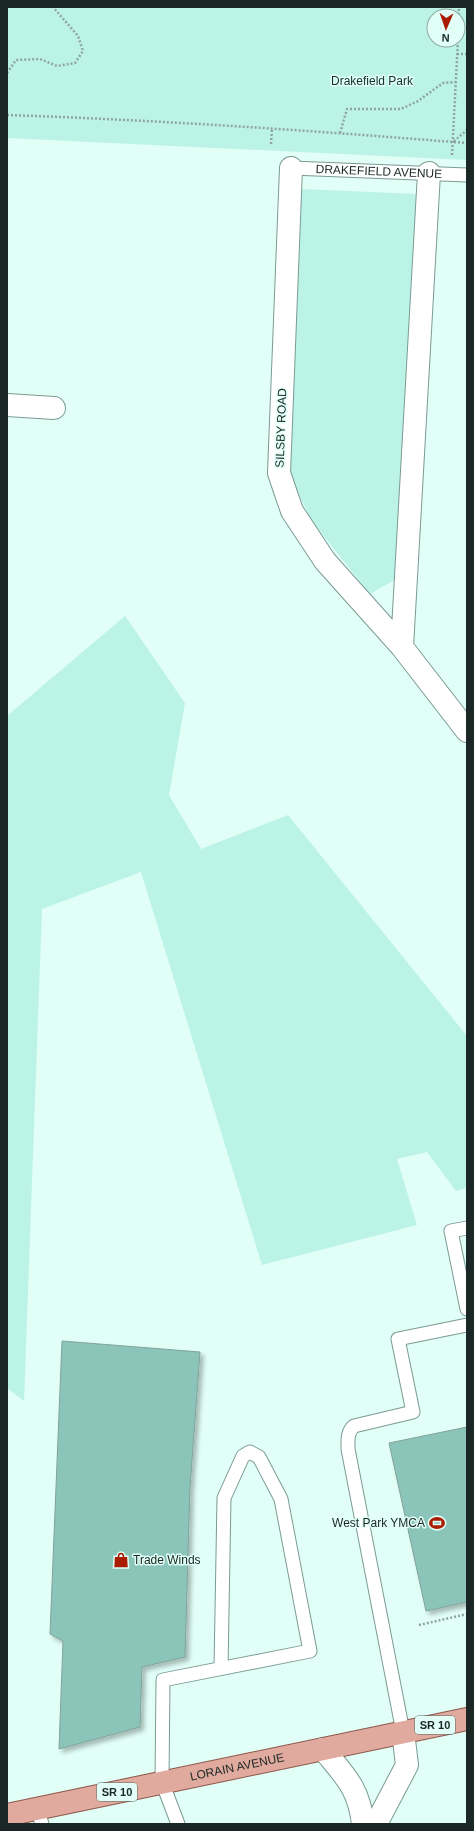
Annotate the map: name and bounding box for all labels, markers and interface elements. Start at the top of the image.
north arrow [426,8,466,48]
text: N [441,32,450,44]
park label: Drakefield Park [331,74,414,88]
street label: DRAKEFIELD AVENUE [315,162,442,181]
street label: SILSBY ROAD [273,388,289,468]
sports icon: West Park YMCA [428,1514,446,1532]
place label: West Park YMCA [332,1516,425,1530]
shop icon: Trade Winds [112,1551,130,1569]
place label: Trade Winds [133,1553,201,1567]
road number: SR 10 [415,1716,455,1734]
street label: LORAIN AVENUE [189,1750,285,1784]
road number: SR 10 [97,1783,137,1801]

